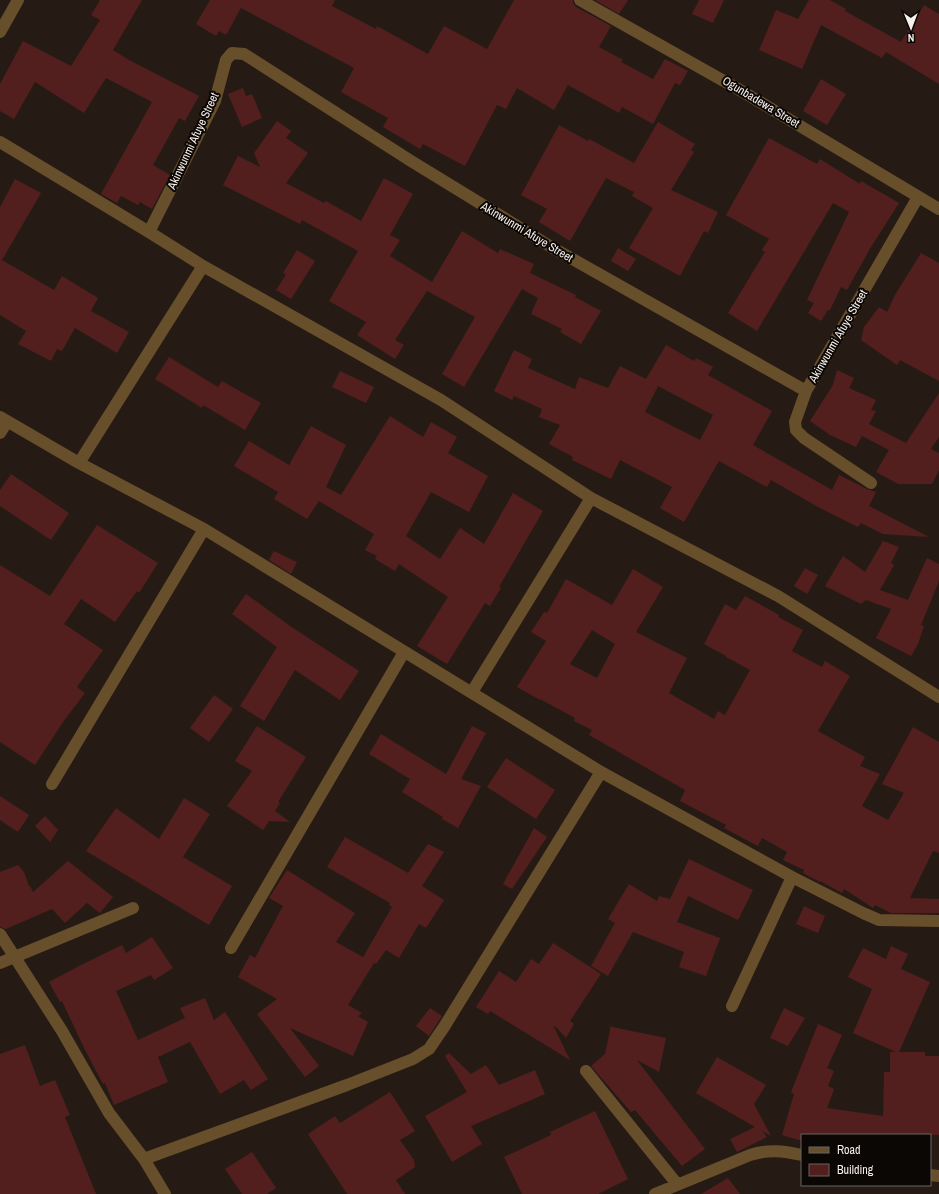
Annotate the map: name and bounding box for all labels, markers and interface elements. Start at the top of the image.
north arrow [891,8,931,48]
text: N [908,31,915,45]
street label: Ogunbadewa Street [719,73,803,132]
street label: Akinwunmi Afuye Street [163,90,223,193]
street label: Akinwunmi Afuye Street [477,198,576,266]
street label: Akinwunmi Afuye Street [804,286,871,386]
legend [801,1134,931,1186]
text: Road [837,1142,861,1158]
text: Building [837,1162,874,1178]

